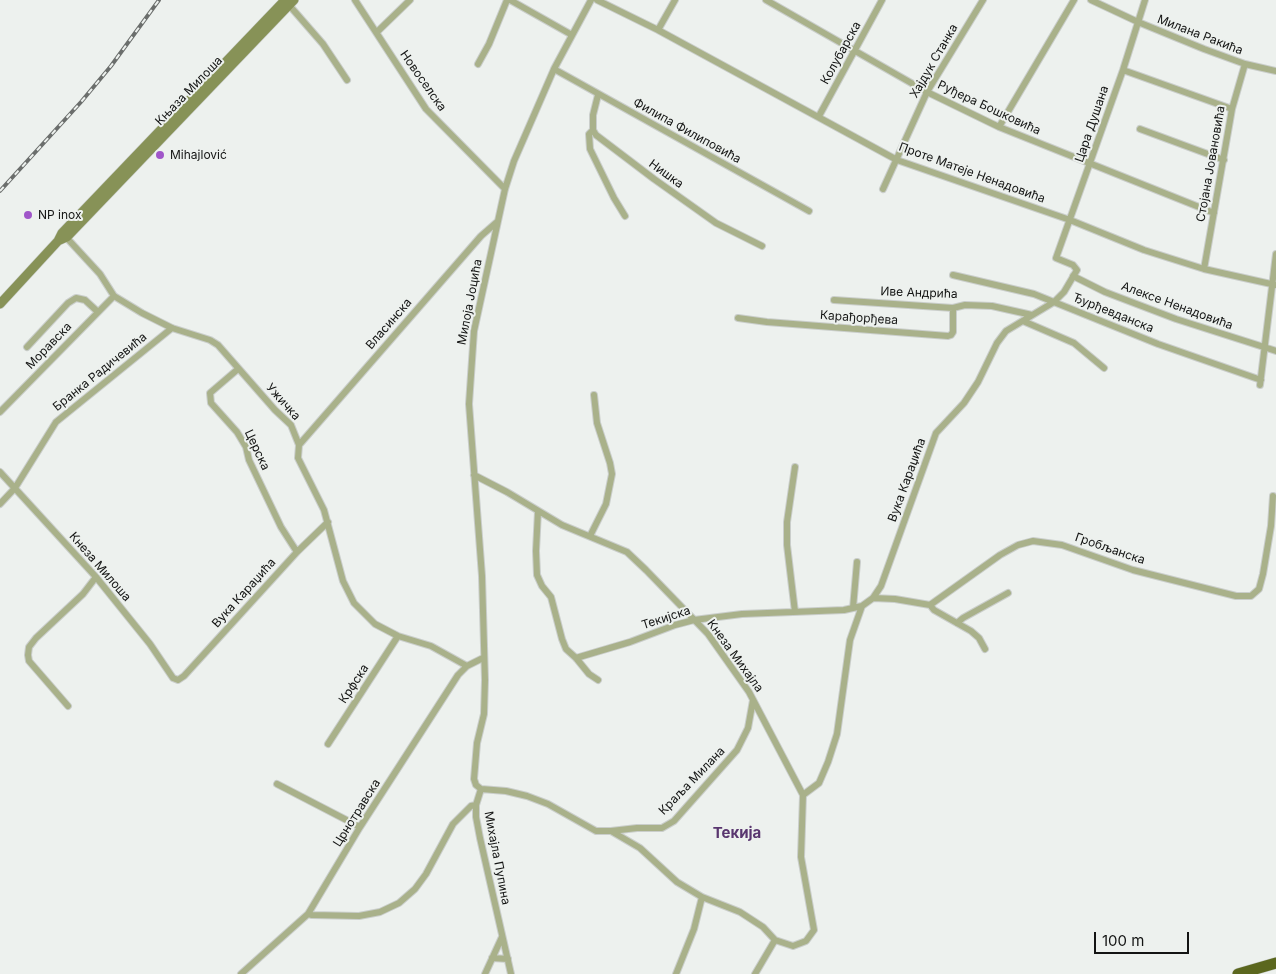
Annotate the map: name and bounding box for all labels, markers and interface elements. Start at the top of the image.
street label: Милана Ракића [1155,12,1245,58]
street label: Колубарска [818,19,864,87]
street label: Хајдук Станка [907,22,961,100]
street label: Новоселска [397,48,449,114]
street label: Књаза Милоша [152,54,226,128]
street label: Руђера Бошковића [935,78,1043,138]
street label: Цара Душана [1072,84,1112,164]
street label: Филипа Филиповића [631,95,743,167]
street label: Стојана Јовановића [1194,105,1228,223]
street label: Проте Матеје Ненадовића [897,140,1047,206]
place label: Mihajlović [170,148,227,162]
marker: Mihajlović [154,149,166,161]
street label: Нишка [646,157,686,191]
place label: NP inox [38,208,82,222]
marker: NP inox [22,209,34,221]
street label: Милоја Јоцића [455,258,485,346]
street label: Алексе Ненадовића [1119,279,1235,333]
street label: Иве Андрића [880,284,958,302]
street label: Ђурђевданска [1070,290,1156,336]
street label: Власинска [363,296,415,352]
street label: Карађорђева [819,308,899,328]
street label: Моравска [23,320,75,372]
street label: Бранка Радичевића [50,330,150,414]
street label: Ужичка [263,381,303,423]
street label: Церска [241,427,273,473]
street label: Вука Караџића [885,436,929,524]
street label: Кнеза Милоша [66,530,134,604]
street label: Гробљанска [1073,530,1147,568]
street label: Вука Караџића [209,555,279,631]
street label: Текијска [640,603,692,633]
street label: Кнеза Михајла [704,617,766,695]
street label: Крфска [336,662,372,706]
street label: Краља Милана [656,744,728,818]
street label: Црнотравска [330,776,384,850]
street label: Михајла Пупина [481,810,513,906]
district label: Текија [713,824,761,842]
scale bar [1096,922,1191,954]
text: 100 m [1102,931,1144,950]

